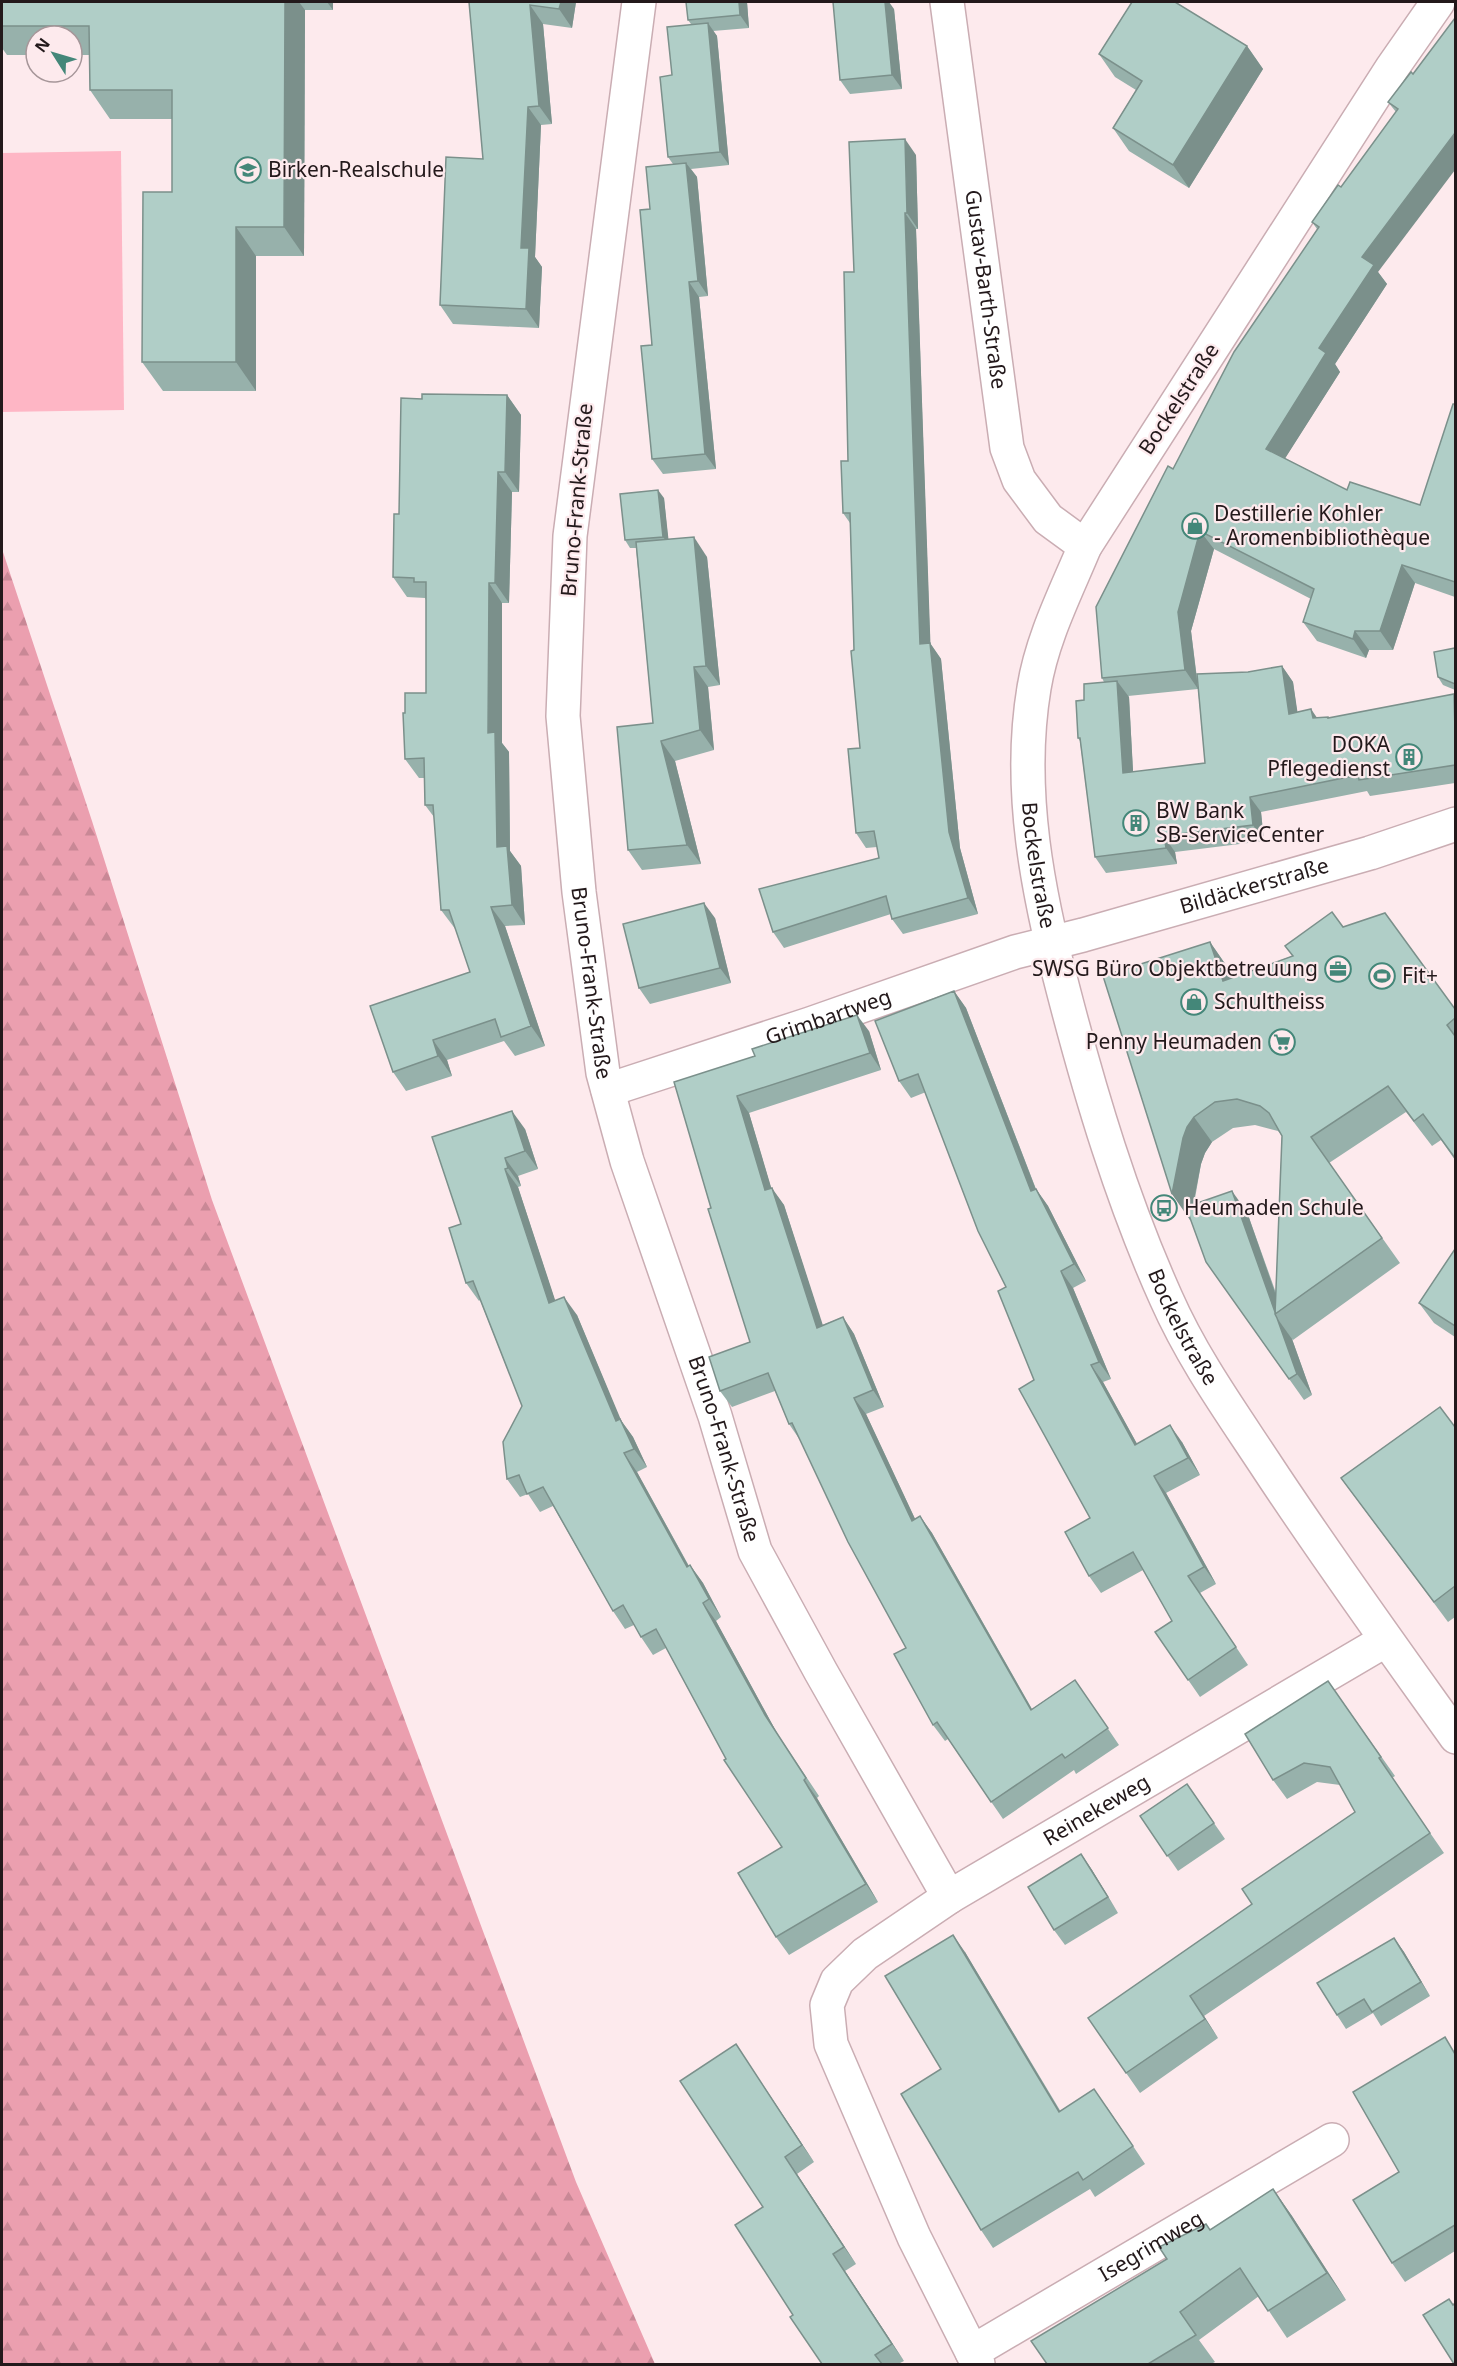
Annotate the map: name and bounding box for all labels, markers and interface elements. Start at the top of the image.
north arrow [24,24,84,84]
text: N [29,33,55,57]
school or university icon: Birken-Realschule [233,155,263,185]
place label: Birken-Realschule [268,155,444,183]
street label: Gustav-Barth-Straße [959,188,1014,391]
street label: Bockelstraße [1132,337,1225,460]
street label: Bruno-Frank-Straße [554,402,598,598]
place label: Destillerie Kohler - Aromenbibliothèque [1214,499,1430,551]
shop icon: Destillerie Kohler - Aromenbibliothèque [1180,511,1210,541]
place label: DOKA Pflegedienst [1267,730,1391,782]
building icon: DOKA Pflegedienst [1394,742,1424,772]
place label: BW Bank SB-ServiceCenter [1156,796,1325,848]
street label: Bockelstraße [1016,801,1063,931]
building icon: BW Bank SB-ServiceCenter [1121,808,1151,838]
street label: Bildäckerstraße [1176,851,1332,920]
street label: Bruno-Frank-Straße [565,885,619,1082]
place label: SWSG Büro Objektbetreuung [1032,954,1318,982]
office icon: SWSG Büro Objektbetreuung [1323,954,1353,984]
sports icon: Fit+ [1367,961,1397,991]
place label: Fit+ [1402,961,1438,989]
street label: Grimbartweg [761,982,895,1051]
shop icon: Schultheiss [1179,987,1209,1017]
place label: Schultheiss [1214,987,1325,1015]
place label: Penny Heumaden [1086,1027,1262,1055]
supermarket icon: Penny Heumaden [1267,1027,1297,1057]
bus stop icon: Heumaden Schule [1149,1193,1179,1223]
place label: Heumaden Schule [1184,1193,1364,1221]
street label: Bockelstraße [1142,1264,1225,1390]
street label: Bruno-Frank-Straße [682,1352,767,1545]
street label: Reinekeweg [1038,1767,1154,1852]
street label: Isegrimweg [1093,2204,1208,2287]

